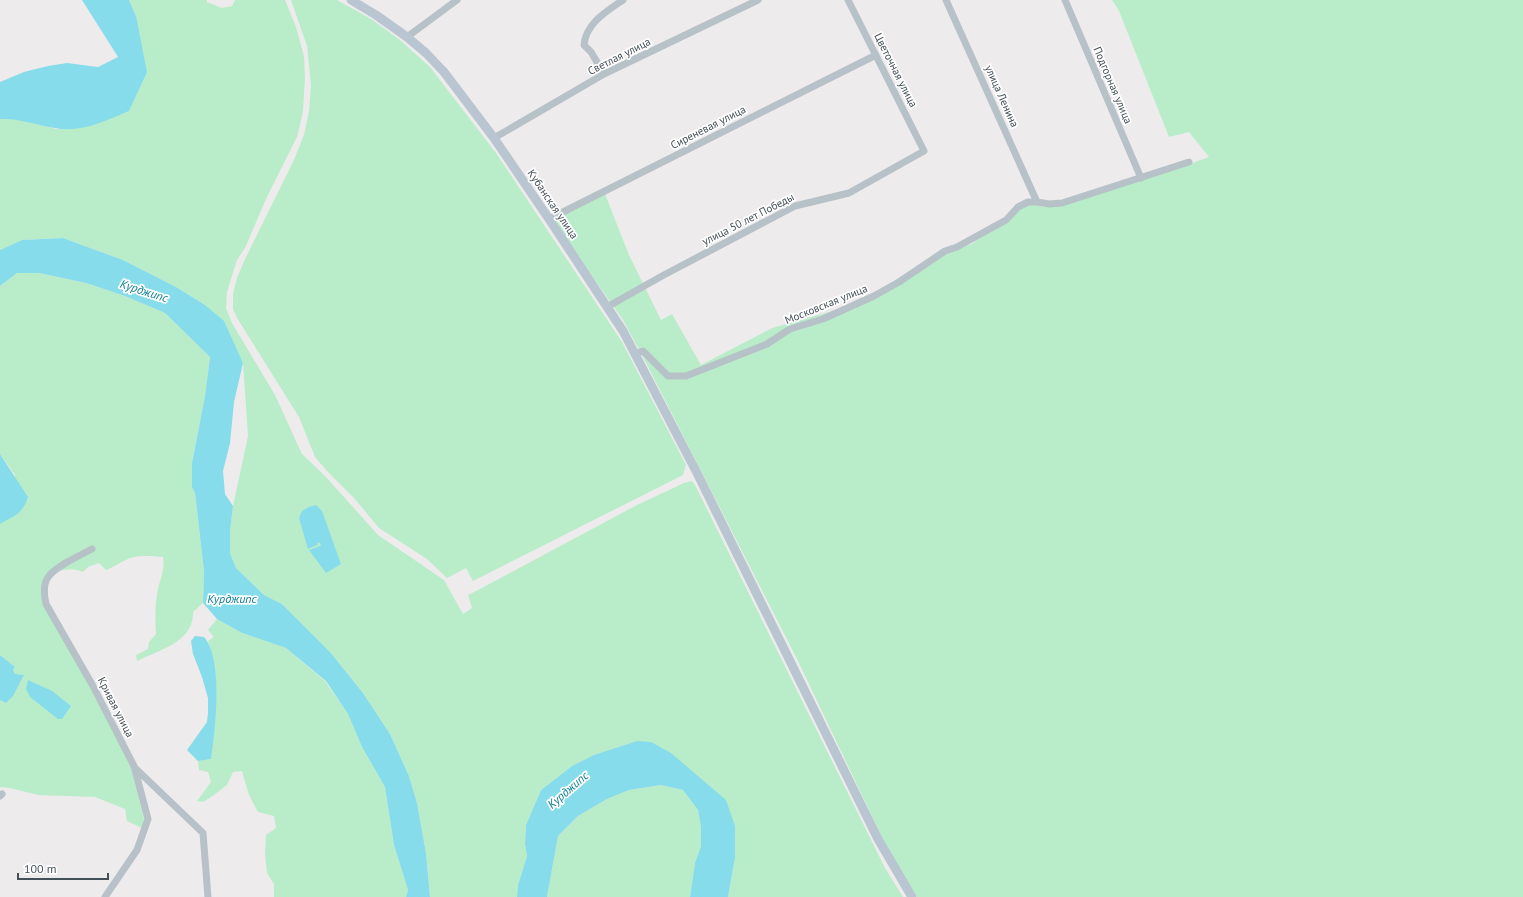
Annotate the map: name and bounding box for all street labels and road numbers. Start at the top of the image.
street label: Цветочная улица [871,30,921,110]
street label: Светлая улица [585,34,653,78]
street label: Подгорная улица [1090,44,1136,126]
street label: улица Ленина [982,63,1022,129]
street label: Сиреневая улица [668,102,748,152]
street label: Кубанская улица [525,167,581,241]
street label: улица 50 лет Победы [700,190,796,248]
street label: Московская улица [783,281,869,327]
street label: Кривая улица [95,675,137,739]

